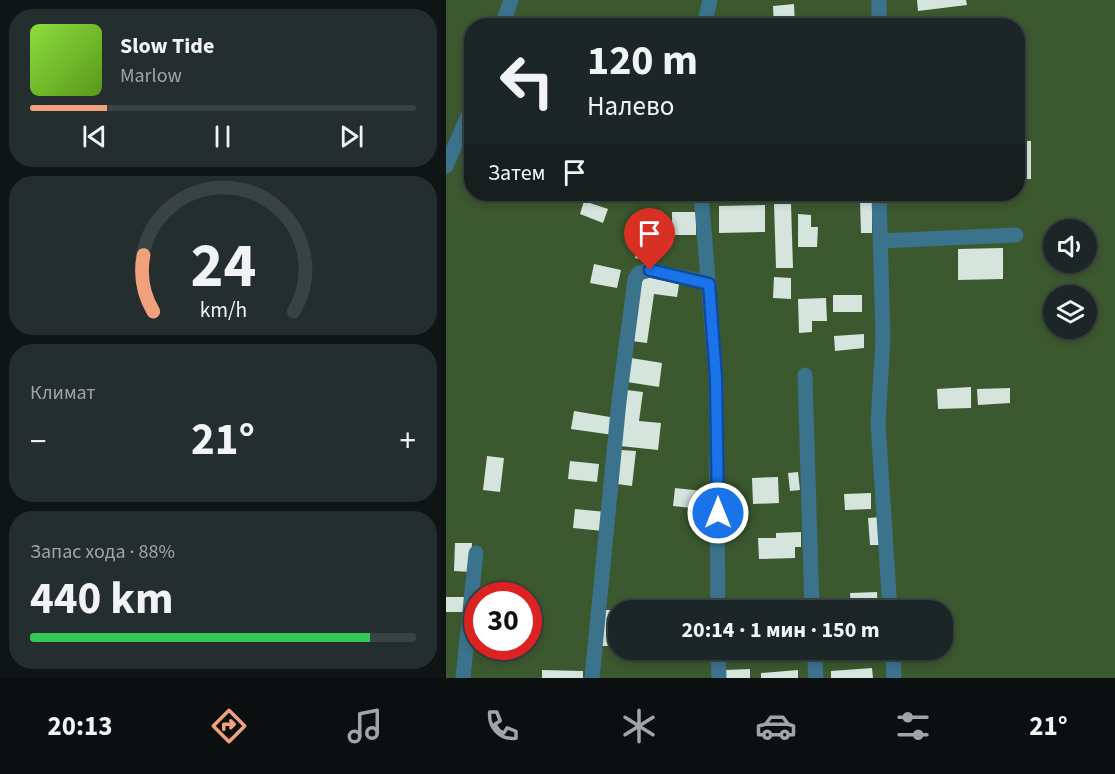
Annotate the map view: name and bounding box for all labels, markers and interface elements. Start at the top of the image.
text: Slow Tide [120,30,214,62]
text: 120 m [587,31,698,91]
icon: left [488,42,566,120]
text: Marlow [120,62,182,90]
text: Налево [587,87,674,126]
icon: previous [78,120,111,153]
icon: pause [206,120,239,153]
icon: next [335,120,368,153]
icon: arrive [558,156,591,189]
text: Затем [488,157,546,189]
pin [624,208,675,270]
icon: arrive [633,217,666,250]
map controls [1043,219,1097,339]
button: sound [1043,219,1097,273]
text: 24 [190,223,256,312]
button: layers [1043,285,1097,339]
text: km/h [199,296,247,327]
text: Климат [30,379,96,407]
text: 21° [191,408,255,472]
text: − [30,418,46,465]
text: + [400,418,416,465]
position arrow [686,481,750,545]
text: Запас хода · 88% [30,538,175,566]
text: 440 km [30,567,174,631]
speed limit sign: 30 [464,582,542,660]
text: 20:14 · 1 мин · 150 m [681,614,880,646]
icon: directions [208,705,250,747]
icon: music [344,705,386,747]
icon: phone [481,705,523,747]
icon: climate [618,705,660,747]
icon: car [755,705,797,747]
icon: filters [892,705,934,747]
text: 20:13 [47,707,113,746]
text: 21° [1029,707,1068,746]

